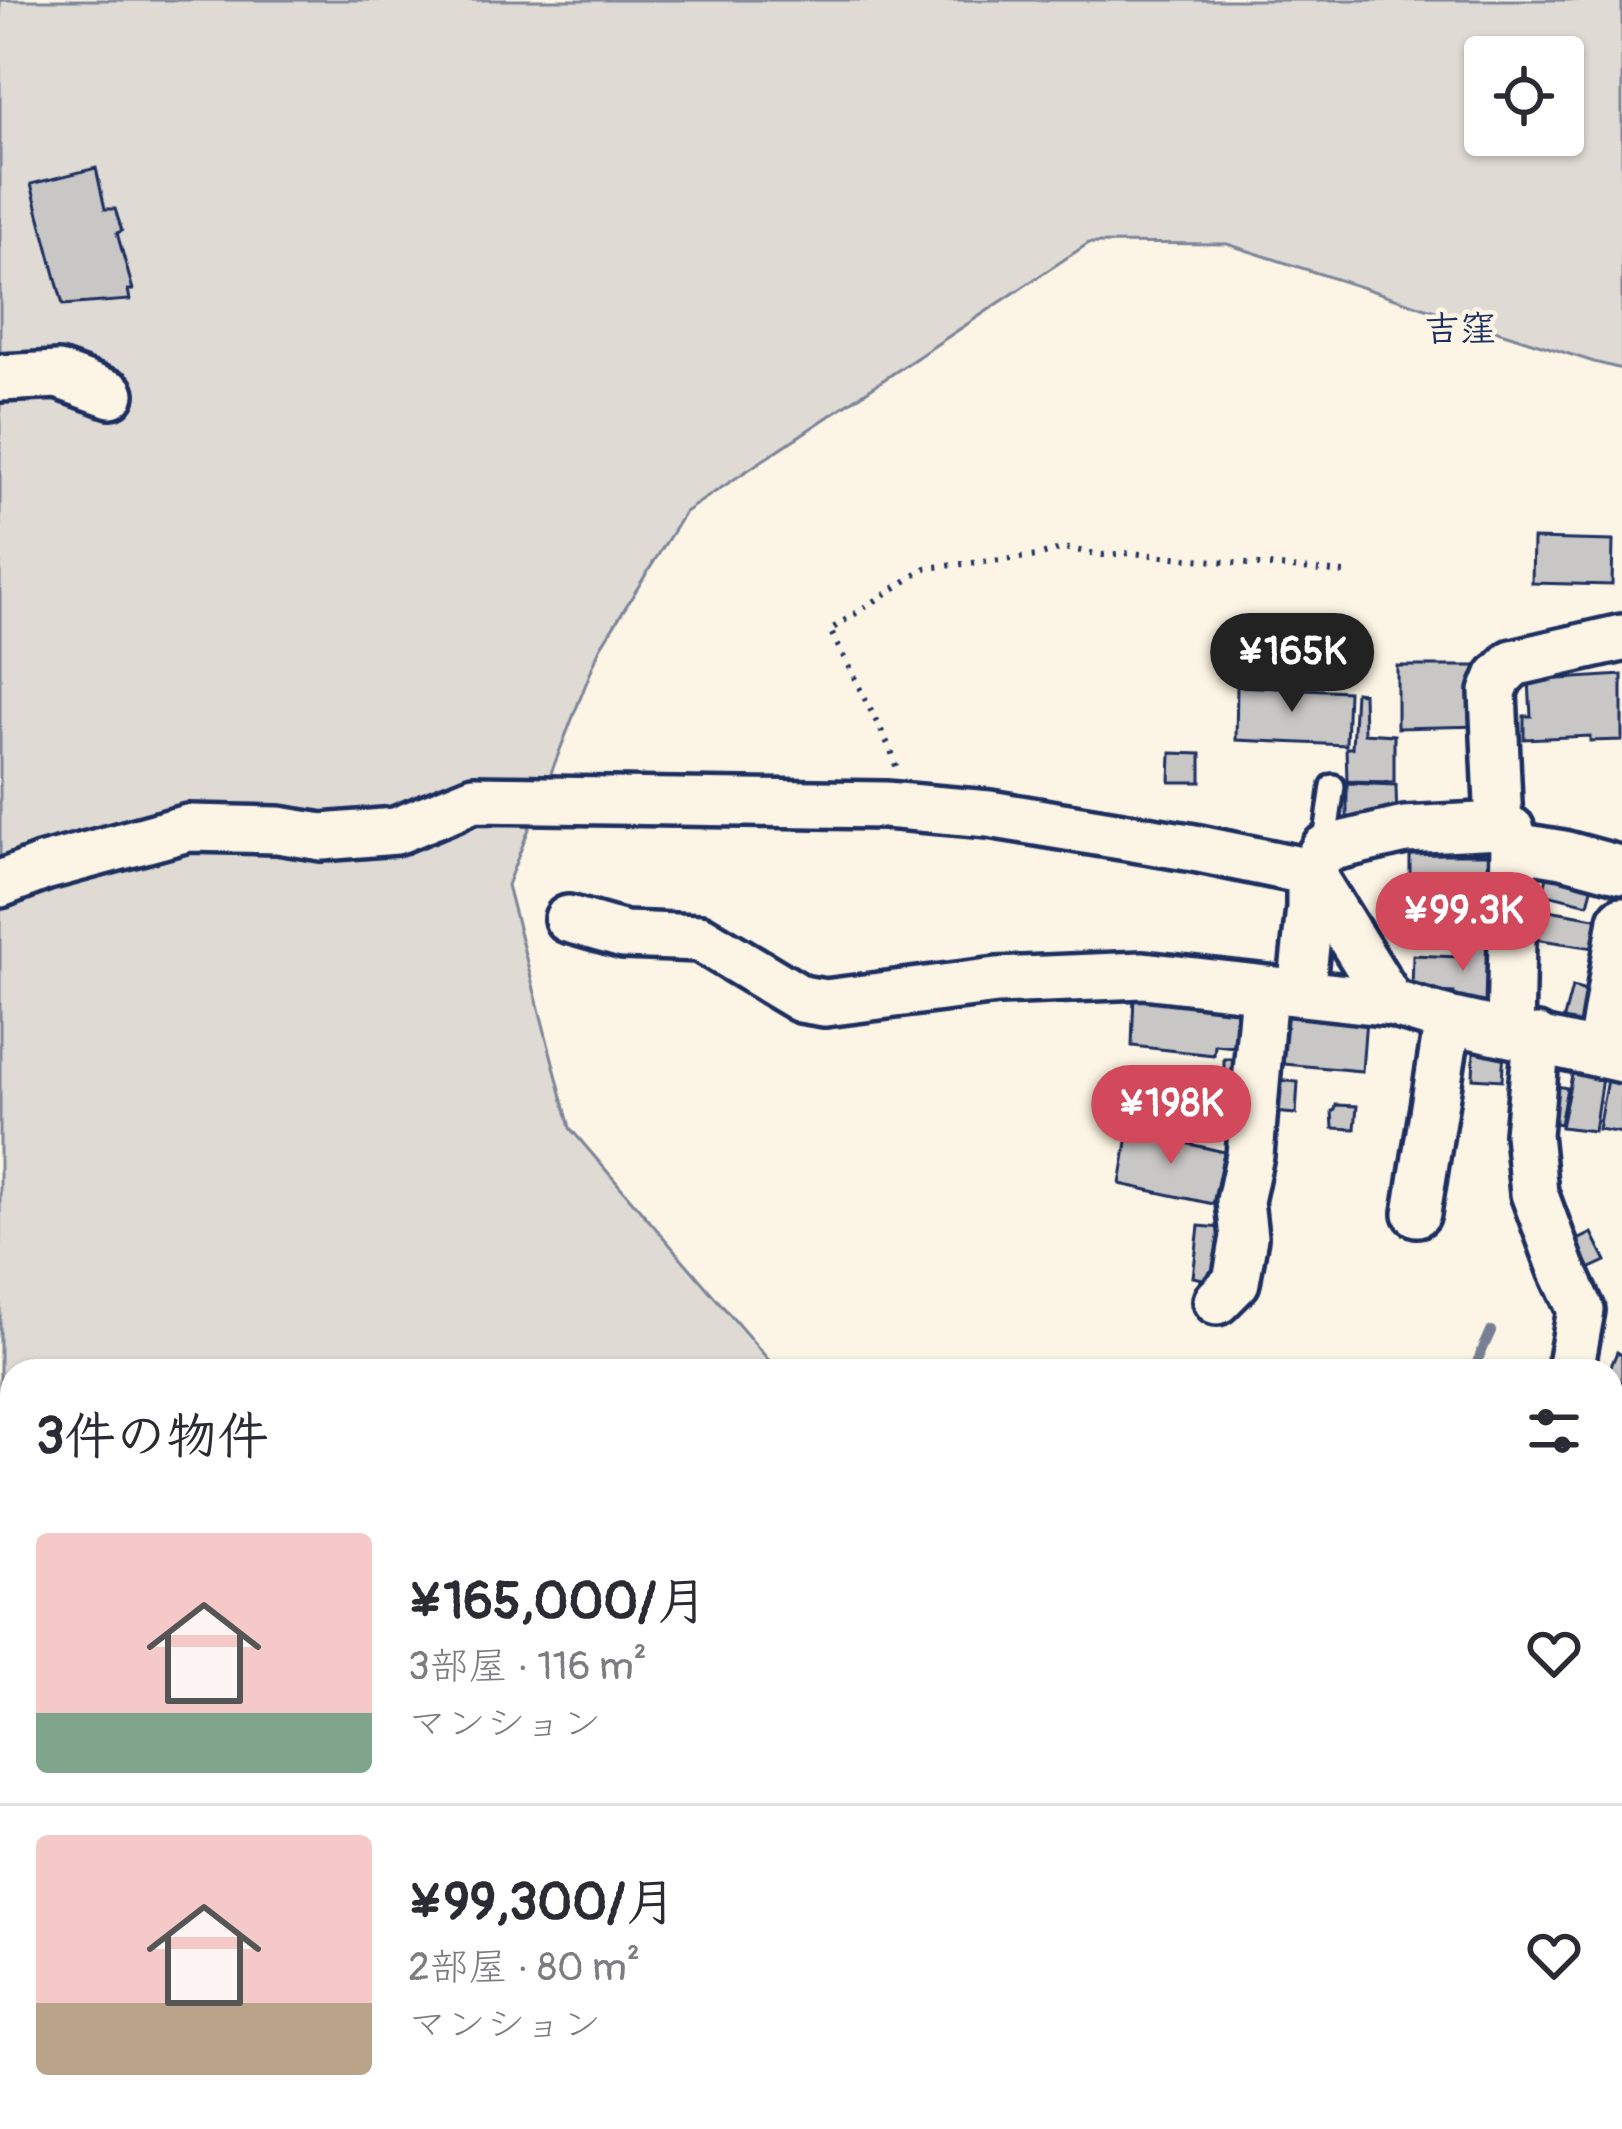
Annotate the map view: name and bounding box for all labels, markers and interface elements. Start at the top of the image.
map controls [1464,36,1584,156]
button: locate [1464,36,1584,156]
district label: 吉窪 [1424,307,1496,352]
pin: ¥165K [1208,613,1376,715]
text: ¥165K [1237,627,1347,676]
pin: ¥99.3K [1365,872,1561,974]
text: ¥99.3K [1402,886,1524,935]
pin: ¥198K [1087,1065,1255,1167]
text: ¥198K [1118,1079,1224,1128]
icon: filters [1521,1398,1587,1464]
text: 3件の物件 [36,1405,268,1469]
text: ¥165,000/月 [408,1570,707,1634]
icon: home [132,1581,276,1725]
icon: heart [1521,1620,1587,1686]
text: 3部屋 · 116 m² [408,1642,647,1691]
text: マンション [408,1699,601,1748]
text: ¥99,300/月 [408,1871,676,1935]
icon: home [132,1883,276,2027]
icon: heart [1521,1922,1587,1988]
text: 2部屋 · 80 m² [408,1943,640,1992]
text: マンション [408,2000,601,2049]

